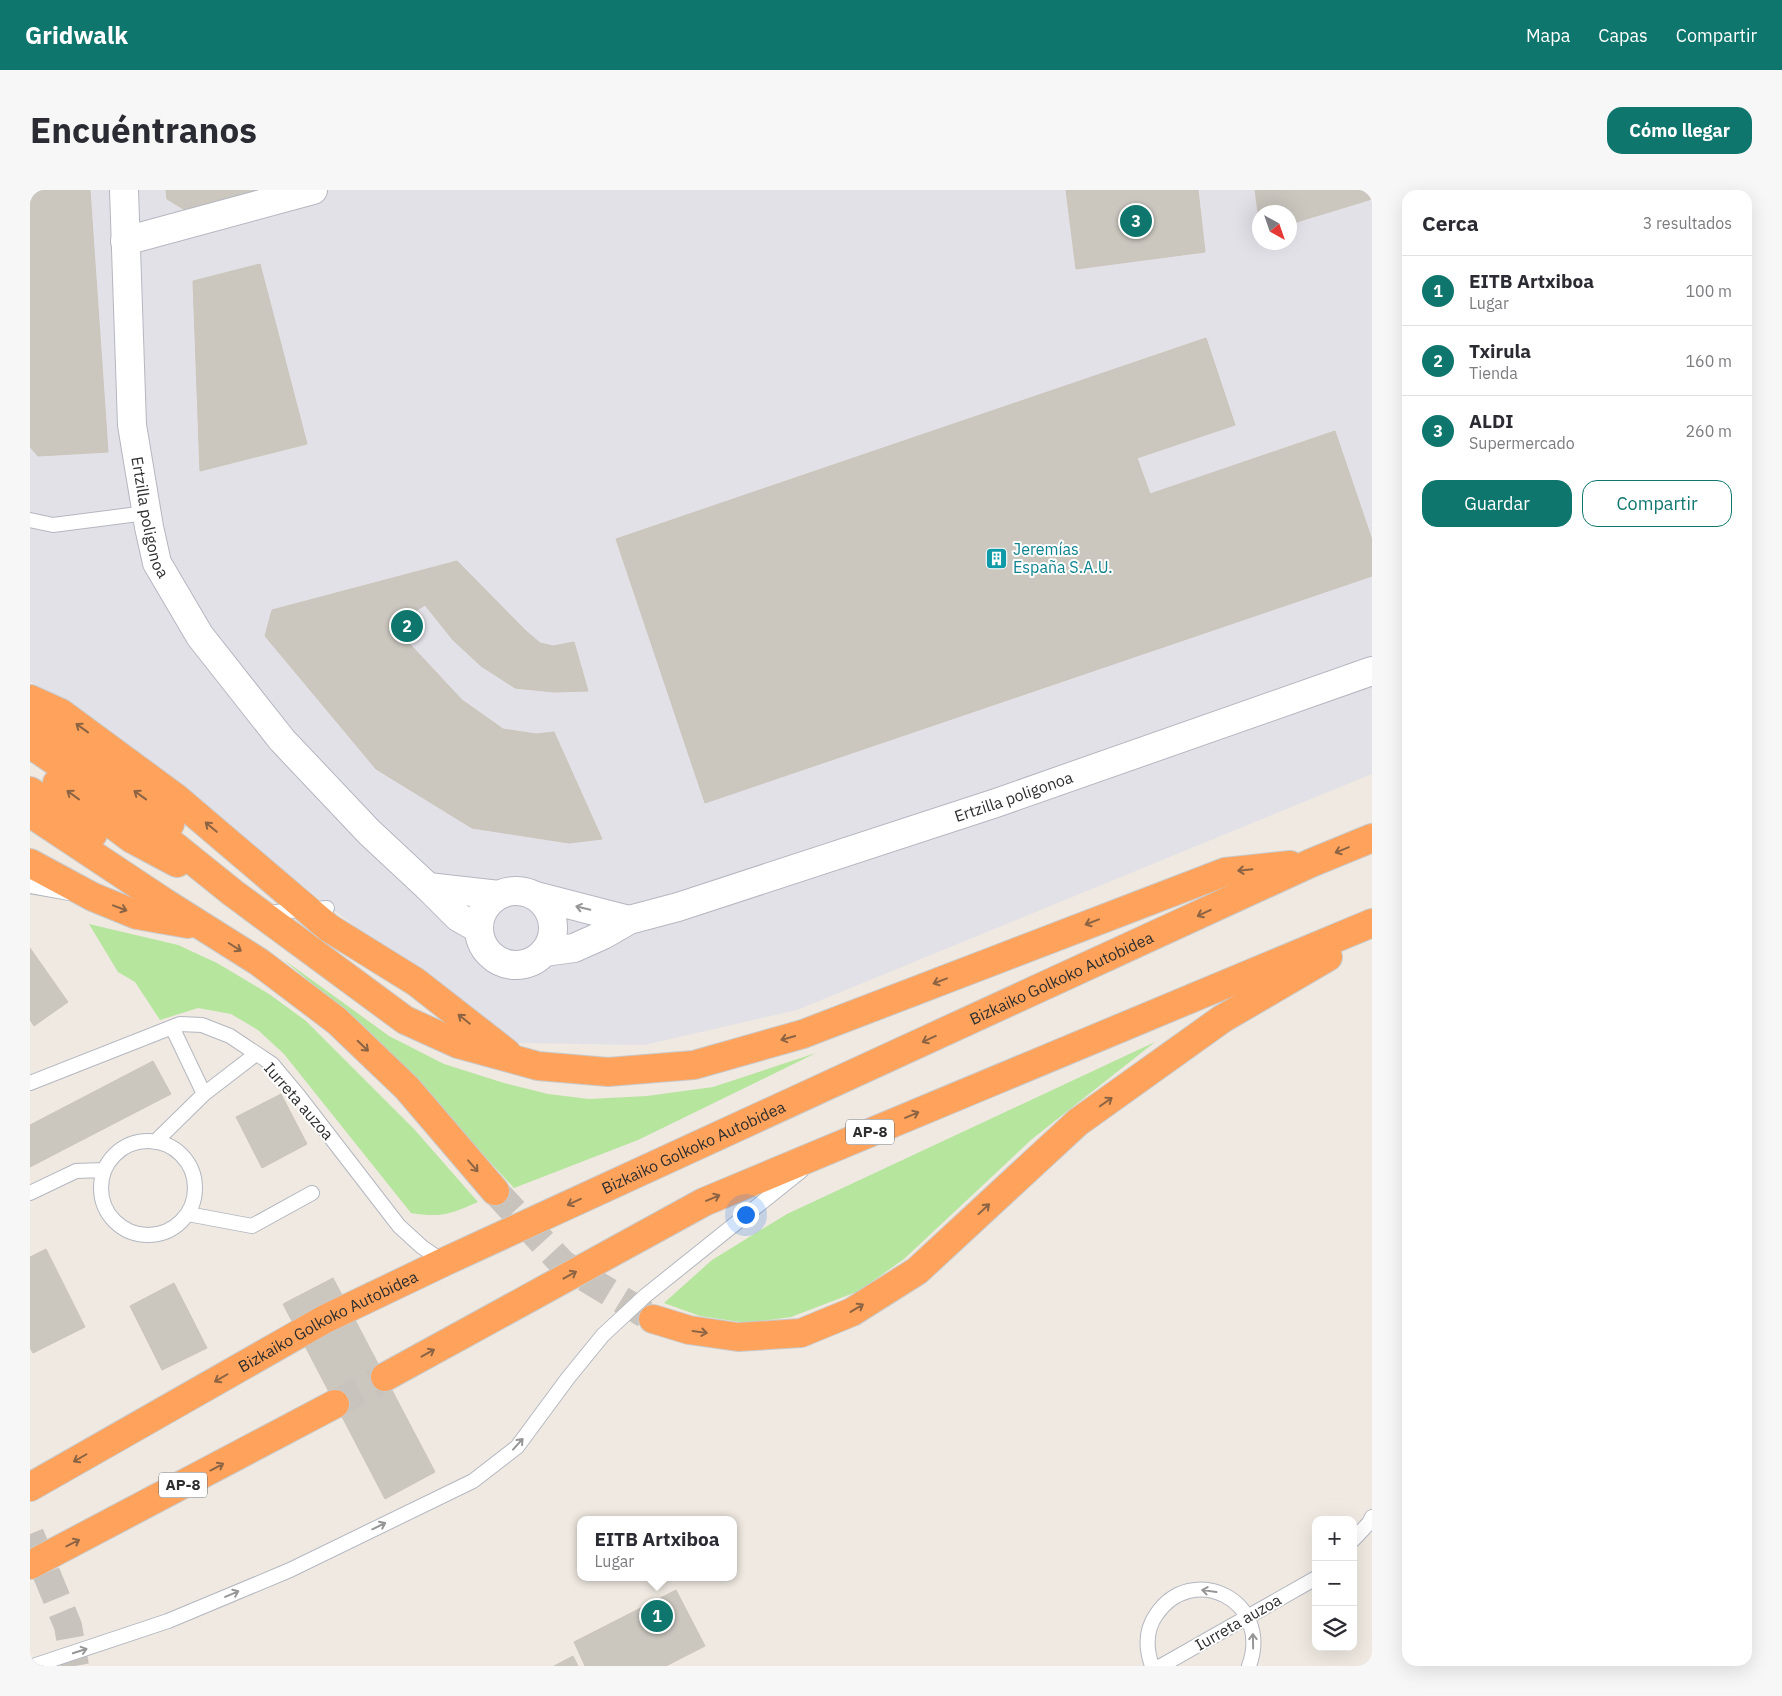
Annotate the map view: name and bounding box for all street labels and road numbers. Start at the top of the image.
street label: Ertzilla poligonoa [127,455,174,582]
street label: Ertzilla poligonoa [952,767,1076,826]
street label: Bizkaiko Golkoko Autobidea [966,927,1157,1029]
street label: Iurreta auzoa [260,1058,338,1144]
street label: Bizkaiko Golkoko Autobidea [598,1096,789,1198]
road number: AP-8 [846,1120,894,1144]
street label: Bizkaiko Golkoko Autobidea [234,1266,421,1376]
road number: AP-8 [159,1472,207,1498]
street label: Iurreta auzoa [1191,1589,1285,1655]

